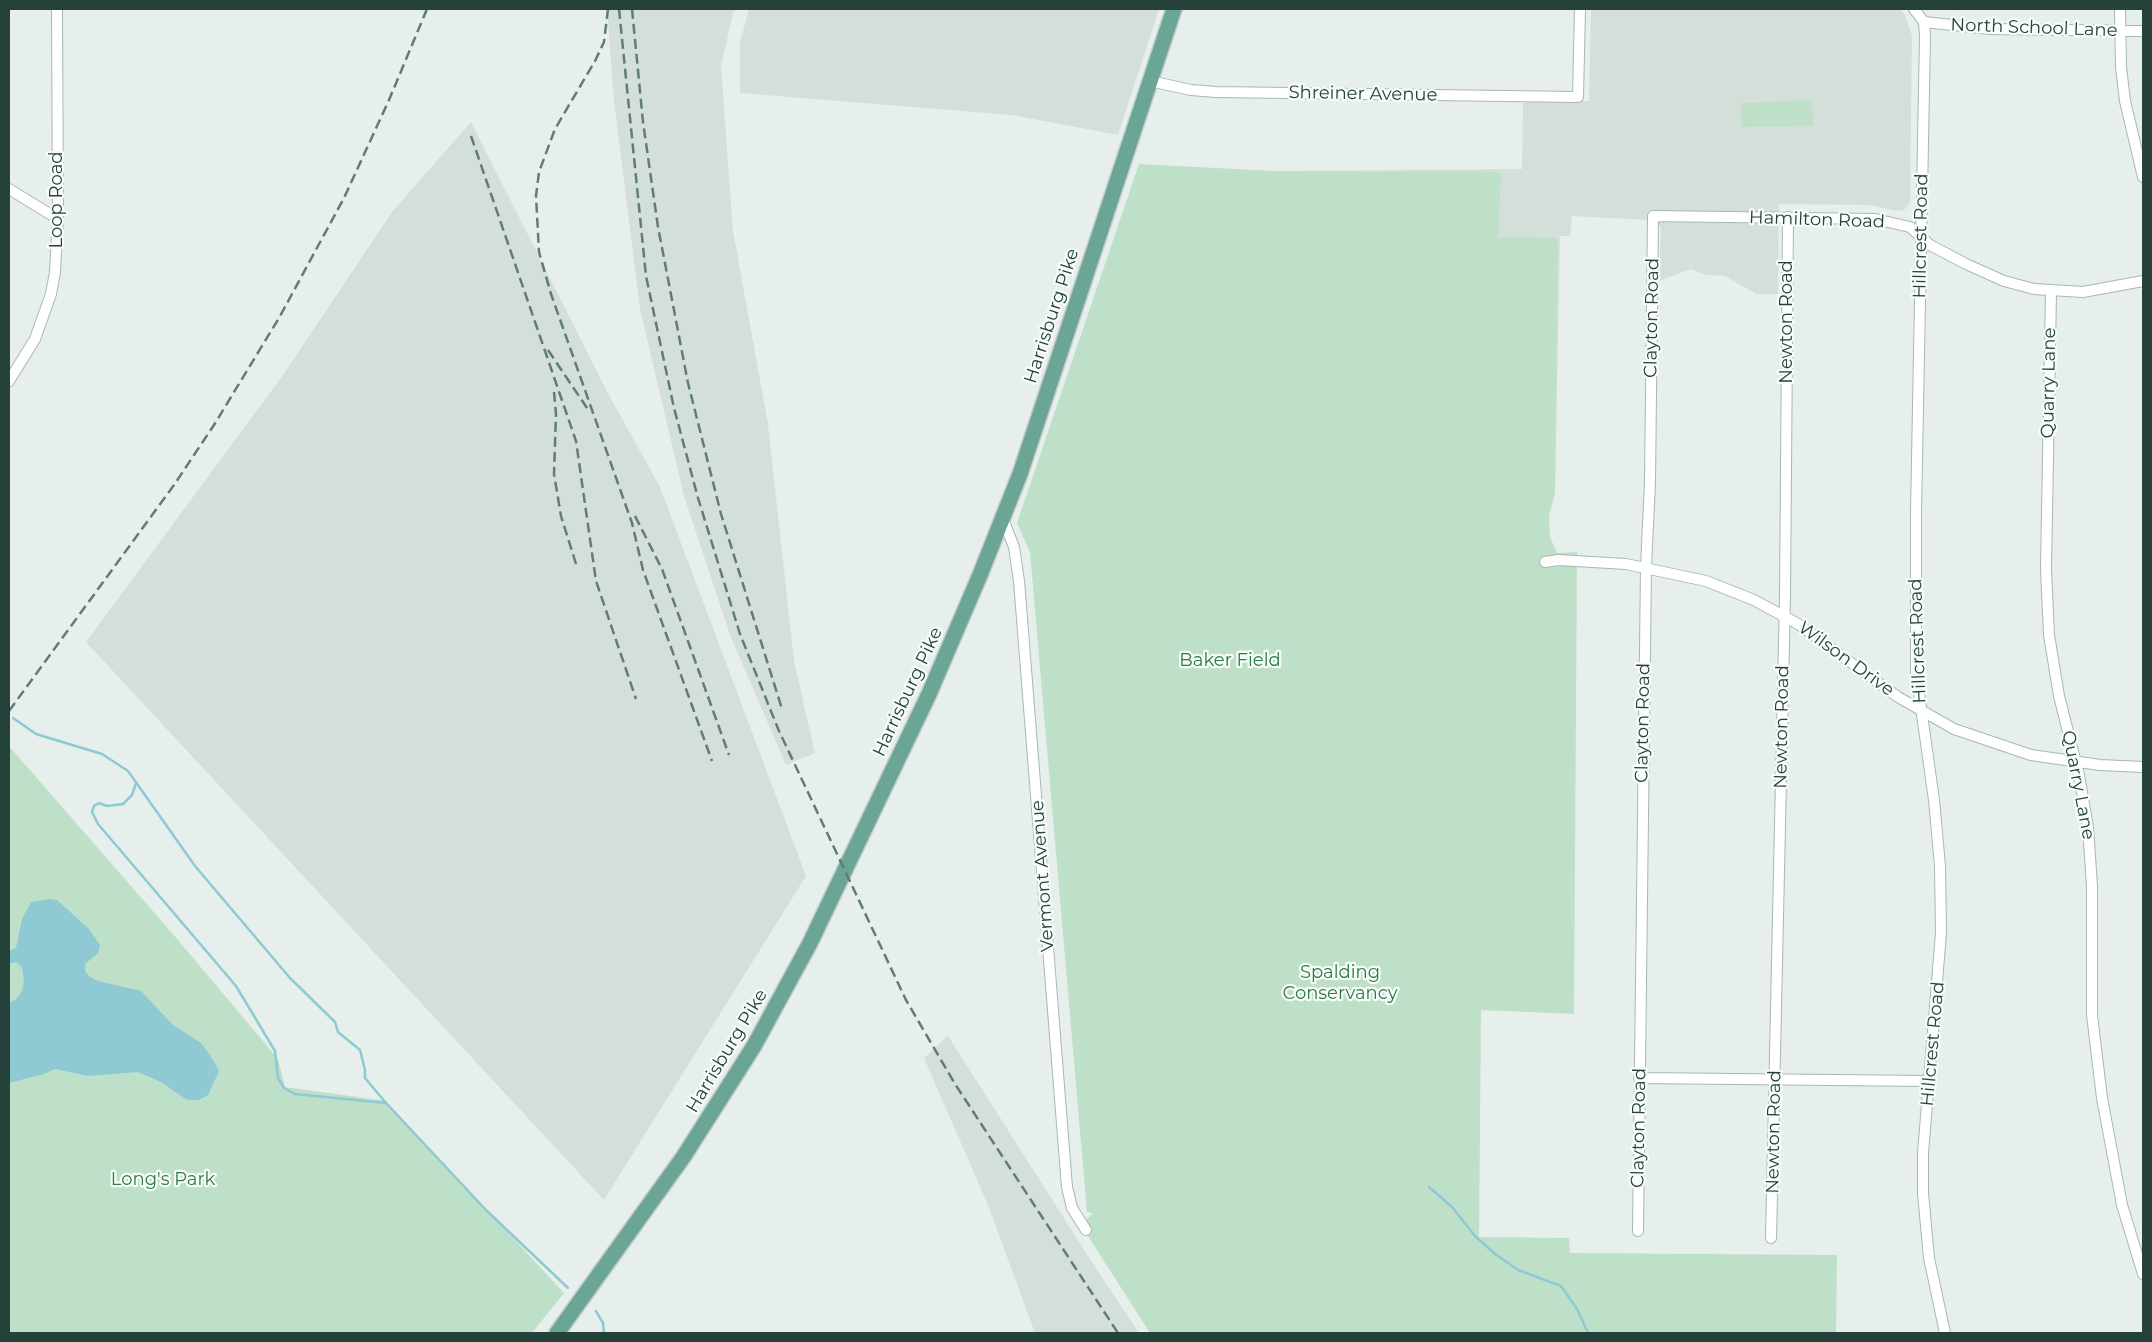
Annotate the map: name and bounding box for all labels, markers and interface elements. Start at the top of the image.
street label: North School Lane [1950,14,2118,42]
street label: Shreiner Avenue [1288,82,1438,106]
street label: Loop Road [46,151,68,249]
street label: Hillcrest Road [1909,173,1933,299]
street label: Hamilton Road [1749,207,1885,233]
street label: Harrisburg Pike [1020,246,1084,386]
street label: Clayton Road [1640,258,1664,378]
street label: Newton Road [1776,260,1798,384]
street label: Quarry Lane [2037,327,2061,439]
street label: Hillcrest Road [1905,578,1931,704]
street label: Wilson Drive [1794,617,1898,701]
street label: Harrisburg Pike [869,624,947,760]
park label: Baker Field [1179,650,1281,672]
street label: Clayton Road [1631,663,1655,783]
street label: Newton Road [1770,665,1794,789]
street label: Quarry Lane [2057,729,2099,841]
street label: Vermont Avenue [1027,799,1059,953]
park label: Spalding Conservancy [1283,962,1397,1004]
street label: Hillcrest Road [1917,981,1949,1107]
street label: Harrisburg Pike [682,985,772,1117]
street label: Clayton Road [1627,1068,1651,1188]
street label: Newton Road [1762,1070,1786,1194]
park label: Long's Park [111,1169,215,1191]

